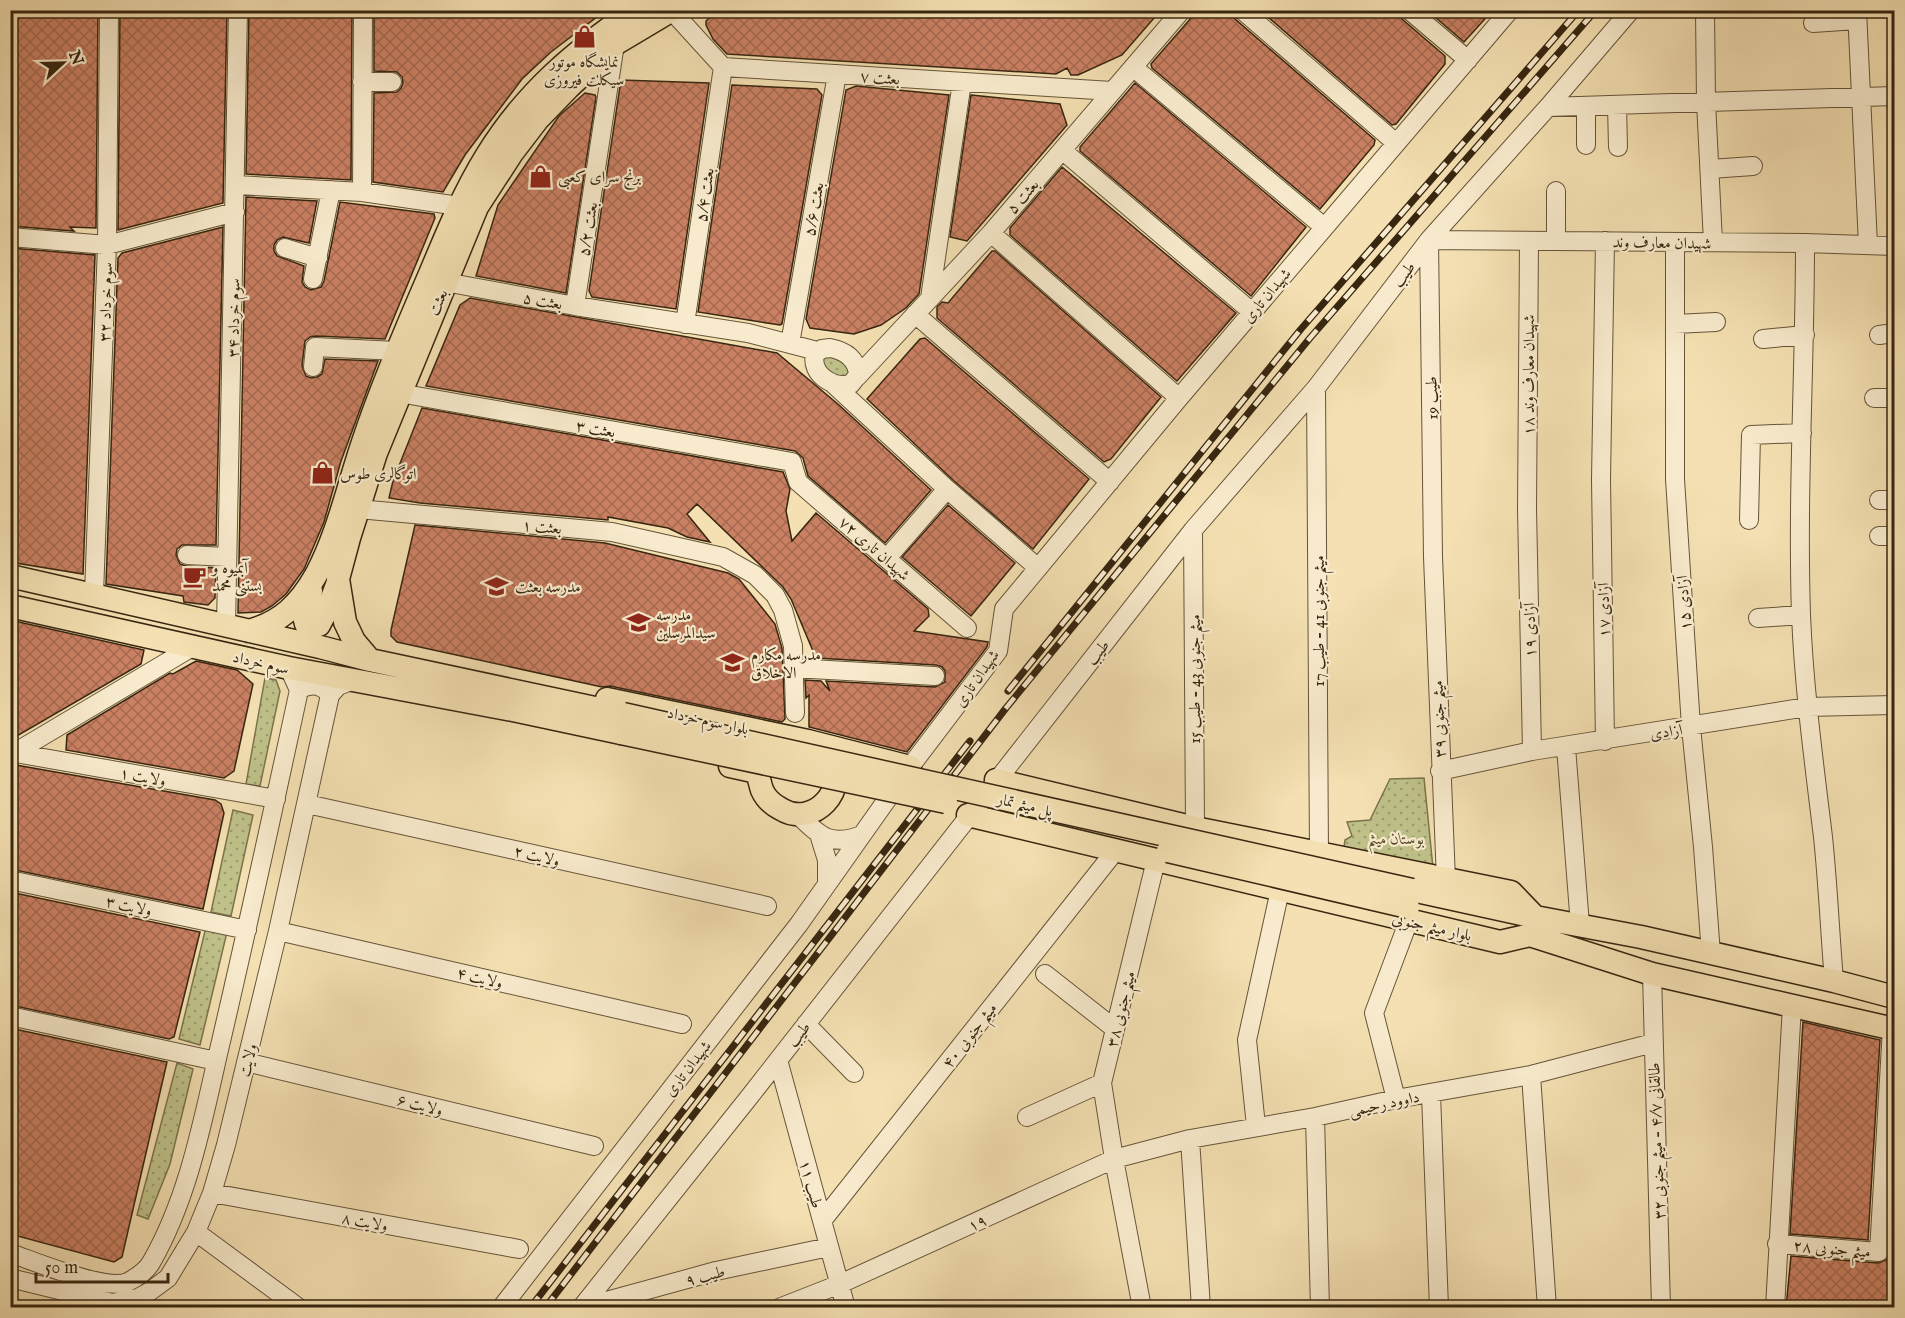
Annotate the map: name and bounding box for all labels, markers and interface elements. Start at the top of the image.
shop icon: نمایشگاه موتور سیکلت فیروزی [571,23,597,49]
north arrow [33,33,93,93]
text: N [63,47,87,68]
place label: نمایشگاه موتور سیکلت فیروزی [544,51,624,91]
street label: بعثت ۷ [859,68,900,90]
shop icon: برنج سرای کعبی [527,163,553,189]
street label: بعثت ۵/۴ [692,167,720,224]
place label: برنج سرای کعبی [558,168,641,190]
street label: بعثت ۵ [1003,176,1044,219]
street label: بعثت ۵/۶ [800,181,830,238]
street label: بعثت ۵/۲ [575,201,603,258]
street label: شهیدان معارف وند [1613,233,1711,255]
street label: طیب [1388,258,1421,292]
street label: سوم خرداد ۳۲ [96,262,121,342]
street label: شهیدان تاری [1239,265,1296,328]
street label: سوم خرداد ۳۴ [224,278,249,358]
street label: بعثت [424,286,453,319]
street label: بعثت ۵ [521,289,564,315]
street label: شهیدان معارف وند ۱۸ [1520,315,1540,435]
street label: طیب 19 [1423,376,1443,420]
street label: بعثت ۳ [574,417,617,443]
shop icon: اتوگالری طوس [309,460,335,486]
place label: اتوگالری طوس [340,464,416,485]
street label: شهیدان تاری ۷۲ [834,513,913,586]
street label: بعثت ۱ [521,516,563,540]
street label: میثم جنوبی 41 - طیب 17 [1310,555,1335,687]
place label: آبمیوه و بستنی محمد [210,558,262,597]
cafe icon: آبمیوه و بستنی محمد [181,563,207,589]
school or university icon: مدرسه بعثت [484,573,510,599]
street label: آزادی ۱۵ [1672,573,1697,631]
place label: مدرسه بعثت [515,578,581,598]
street label: آزادی ۱۷ [1593,581,1615,638]
street label: آزادی ۱۹ [1519,601,1541,658]
place label: مدرسه سیدالمرسلین [656,606,716,644]
school or university icon: مدرسه سیدالمرسلین [625,610,651,636]
street label: میثم جنوبی 43 - طیب 15 [1186,614,1211,744]
street label: طیب [1082,636,1115,670]
place label: مدرسه مکارم الاخلاق [751,646,821,684]
street label: شهیدان تاری [951,646,1005,712]
street label: سوم خرداد [230,648,291,683]
school or university icon: مدرسه مکارم الاخلاق [720,650,746,676]
street label: میثم جنوبی ۳۹ [1429,680,1456,758]
street label: بلوار سوم خرداد [664,704,750,743]
street label: آزادی [1648,719,1686,745]
street label: ولایت ۱ [118,764,167,792]
street label: پل میثم تمار [992,789,1055,827]
park label: بوستان میثم [1368,830,1424,855]
street label: ولایت ۲ [512,842,562,872]
street label: ولایت ۳ [104,892,153,922]
street label: بلوار میثم جنوبی [1389,909,1473,952]
street label: ولایت ۴ [455,964,505,994]
street label: میثم جنوبی ۳۸ [1103,969,1146,1051]
street label: میثم جنوبی ۴۰ [939,999,1006,1076]
street label: طیب [783,1018,816,1052]
street label: شهیدان تاری [660,1037,717,1101]
street label: ولایت [235,1042,263,1079]
street label: طالقانی ۴/۷ - میثم جنوبی ۳۲ [1645,1062,1676,1220]
street label: داوود رحیمی [1347,1088,1422,1122]
street label: ولایت ۶ [394,1091,445,1121]
street label: طیب ۱۱ [794,1158,826,1211]
street label: ولایت ۸ [340,1209,389,1237]
street label: ۱۹ [965,1211,991,1237]
street label: میثم جنوبی ۲۸ [1792,1237,1871,1268]
scale bar [36,1246,168,1284]
text: 50 m [45,1257,78,1280]
street label: طیب ۹ [684,1262,727,1291]

